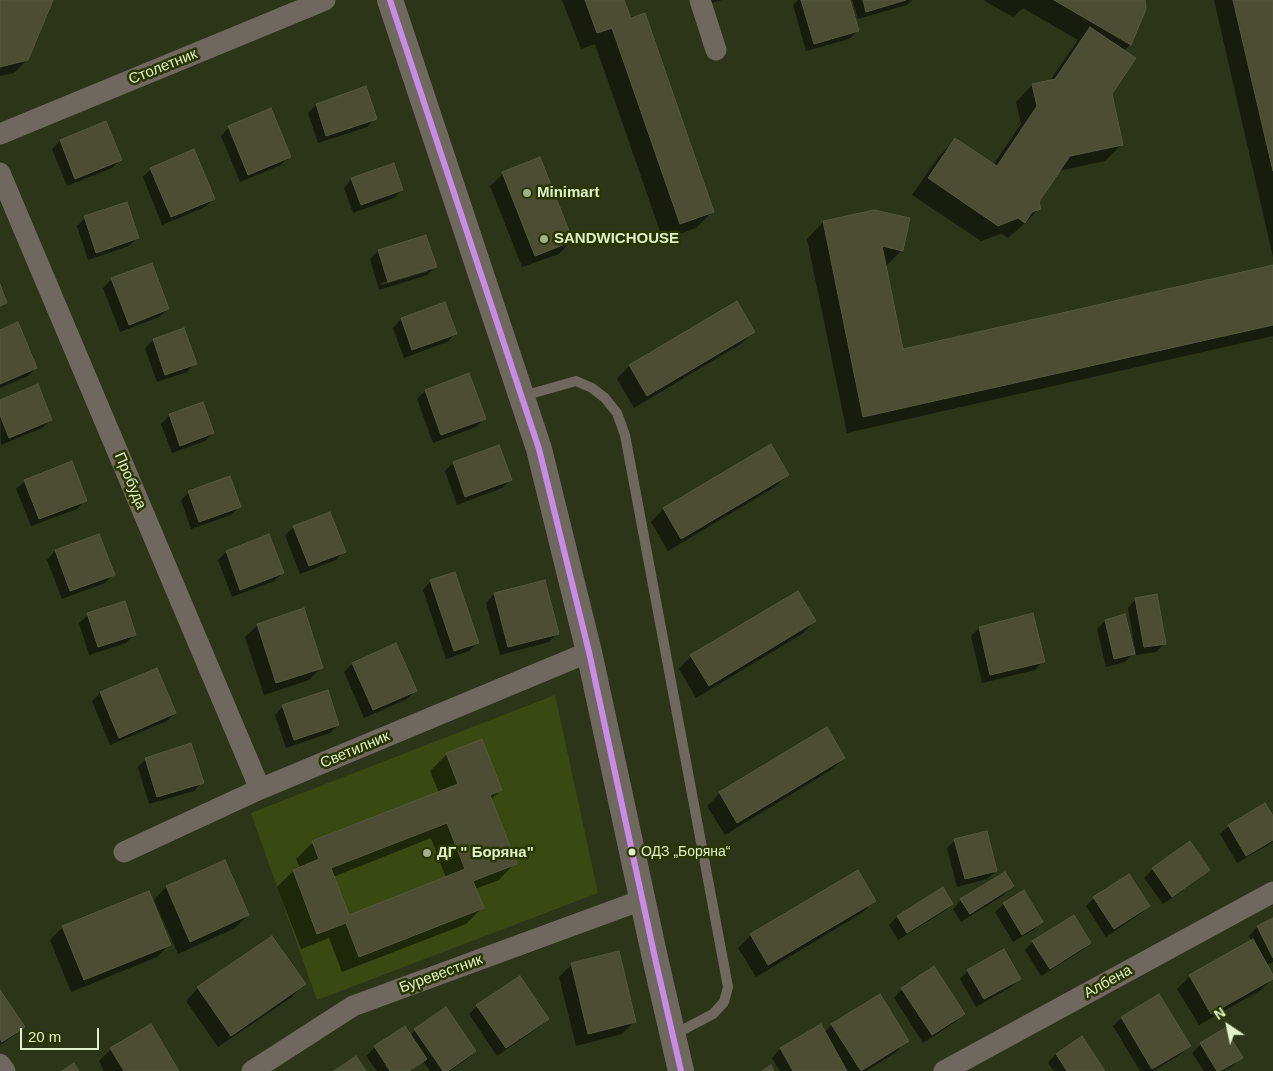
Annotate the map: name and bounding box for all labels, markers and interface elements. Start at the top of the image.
street label: Столетник [126,45,200,89]
place label: Minimart [537,184,600,202]
marker: Minimart [521,187,533,199]
place label: SANDWICHOUSE [554,230,679,248]
marker: SANDWICHOUSE [538,233,550,245]
street label: Пробуда [110,450,150,512]
street label: Светилник [318,727,392,773]
place label: ДГ " Боряна" [437,844,534,862]
place label: ОДЗ „Боряна“ [641,844,730,860]
marker: ДГ " Боряна" [421,847,433,859]
marker: ОДЗ „Боряна“ [627,847,637,857]
street label: Буревестник [397,951,485,997]
street label: Албена [1081,961,1135,1003]
north arrow [1203,1001,1253,1051]
text: N [1211,1004,1228,1023]
scale bar [22,1018,101,1050]
text: 20 m [28,1028,61,1045]

